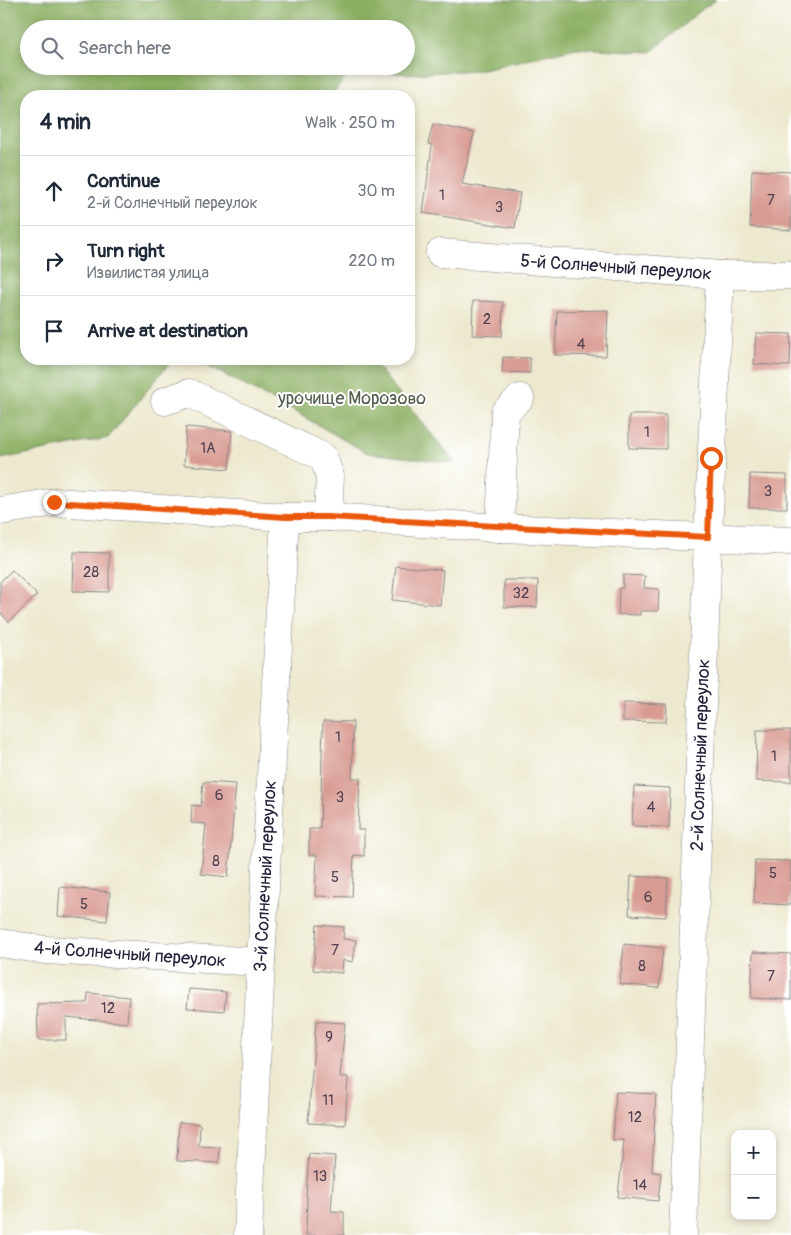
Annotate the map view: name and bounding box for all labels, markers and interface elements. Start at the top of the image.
search box [20,20,415,75]
icon: search [38,34,66,62]
text: Search here [78,36,171,60]
text: 4 min [40,109,91,136]
text: Walk · 250 m [305,113,395,133]
text: Continue [87,169,160,193]
icon: ahead [40,177,68,205]
text: 30 m [357,181,395,201]
house number: 1 [439,186,445,205]
house number: 7 [767,191,775,210]
text: 2-й Солнечный переулок [87,193,258,213]
house number: 3 [495,198,503,217]
text: Turn right [87,239,165,263]
icon: right [40,247,68,275]
street label: 5-й Солнечный переулок [520,249,712,286]
text: 220 m [349,251,395,271]
text: Извилистая улица [87,263,209,283]
house number: 2 [483,310,491,329]
icon: arrive [40,317,68,345]
text: Arrive at destination [87,319,248,343]
house number: 4 [577,335,586,354]
park label: урочище Морозово [277,387,426,410]
house number: 1 [644,423,650,442]
house number: 1А [200,439,216,458]
route start [700,447,723,470]
house number: 3 [764,482,772,501]
route end [43,491,66,514]
house number: 28 [83,563,99,582]
house number: 32 [513,584,529,603]
street label: 2-й Солнечный переулок [686,659,715,851]
house number: 1 [335,728,341,747]
house number: 1 [771,747,777,766]
street label: 3-й Солнечный переулок [249,780,282,973]
house number: 6 [215,786,223,805]
house number: 3 [336,788,344,807]
house number: 4 [647,798,656,817]
house number: 8 [212,852,220,871]
house number: 5 [769,864,777,883]
house number: 5 [331,868,339,887]
house number: 6 [644,888,652,907]
house number: 5 [80,895,88,914]
street label: 4-й Солнечный переулок [33,936,227,973]
house number: 7 [331,941,339,960]
house number: 8 [638,957,646,976]
house number: 7 [767,967,775,986]
house number: 12 [101,999,115,1018]
house number: 9 [325,1028,333,1047]
house number: 11 [322,1091,334,1110]
house number: 12 [628,1108,642,1127]
map controls [731,1130,776,1220]
button: + [731,1130,776,1175]
house number: 13 [313,1167,327,1186]
button: − [731,1175,776,1220]
house number: 14 [633,1176,648,1195]

